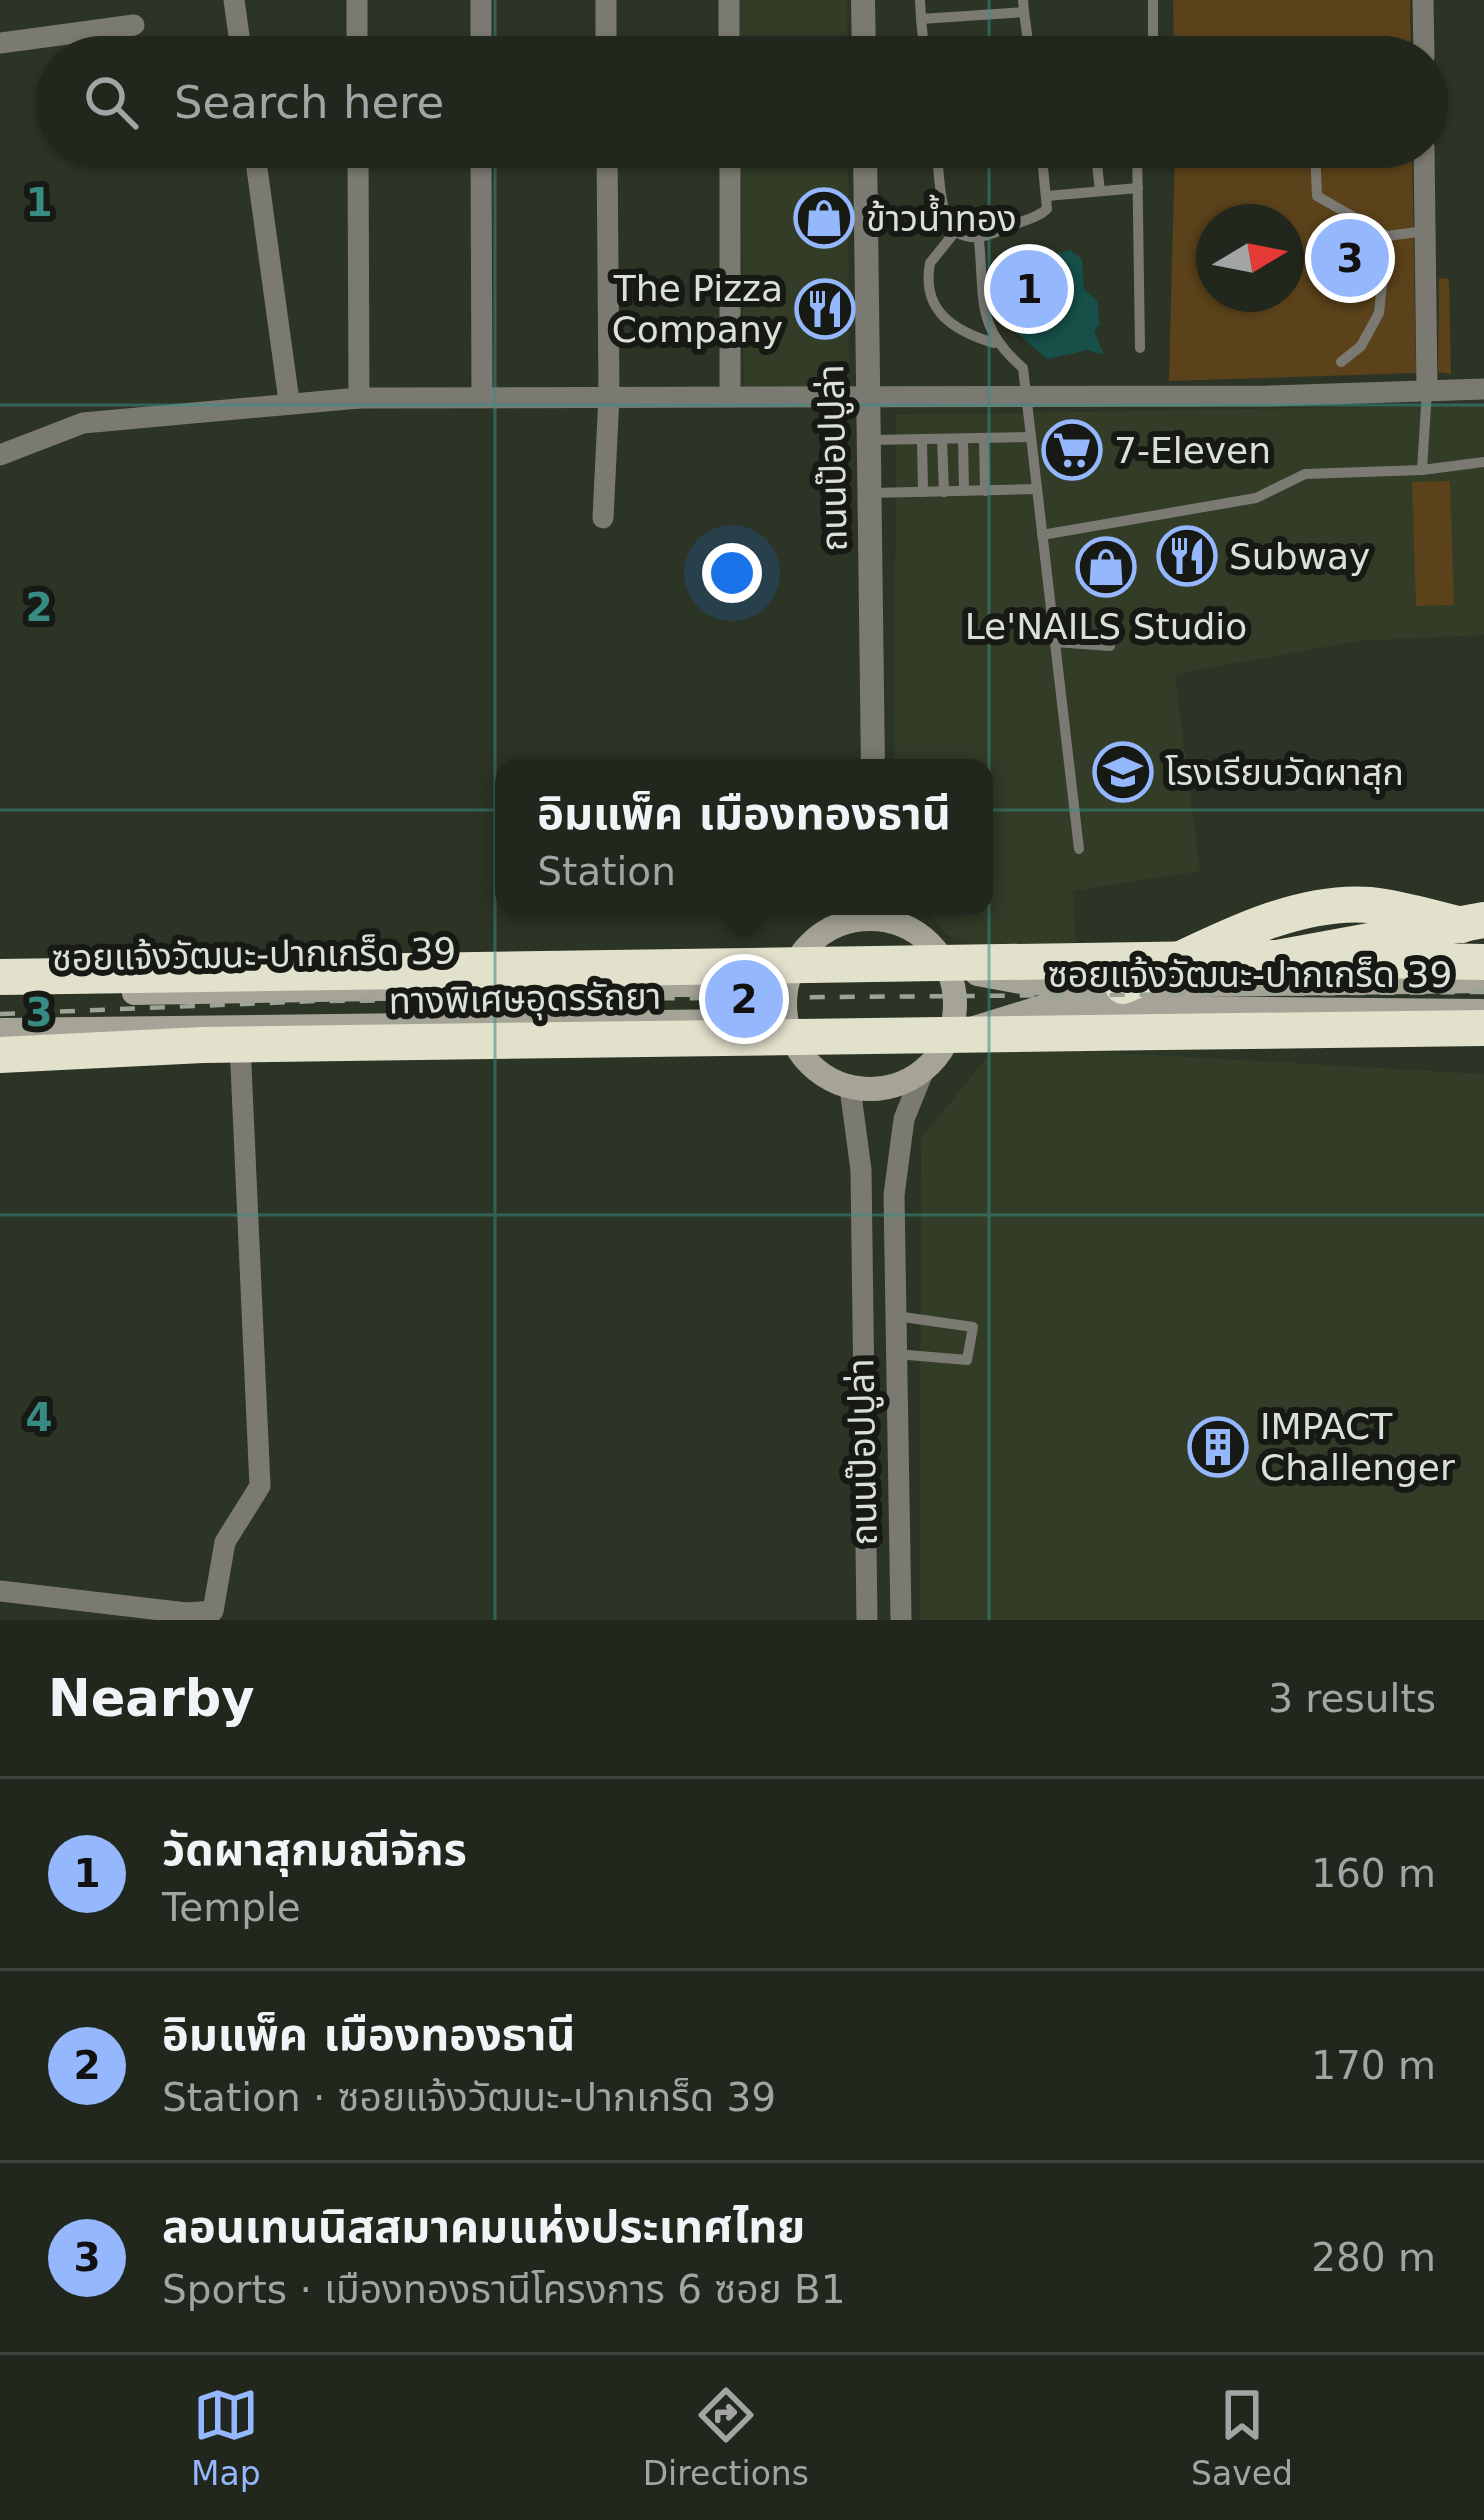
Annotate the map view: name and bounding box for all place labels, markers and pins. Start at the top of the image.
shop icon: ข้าวน้ำทอง [793,187,855,249]
place label: ข้าวน้ำทอง [866,194,1017,239]
pin: 3 [1311,213,1389,303]
pin: 1 [990,244,1068,334]
place label: The Pizza Company [612,268,783,350]
restaurant icon: The Pizza Company [794,278,856,340]
supermarket icon: 7-Eleven [1041,419,1103,481]
place label: 7-Eleven [1114,430,1271,471]
restaurant icon: Subway [1156,525,1218,587]
shop icon: Le'NAILS Studio [1075,536,1137,598]
place label: Subway [1229,536,1370,577]
place label: Le'NAILS Studio [965,606,1247,647]
school or university icon: โรงเรียนวัดผาสุก [1092,741,1154,803]
place label: โรงเรียนวัดผาสุก [1165,752,1404,794]
pin: 2 [705,954,783,1044]
place label: IMPACT Challenger [1260,1406,1455,1488]
building icon: IMPACT Challenger [1187,1416,1249,1478]

